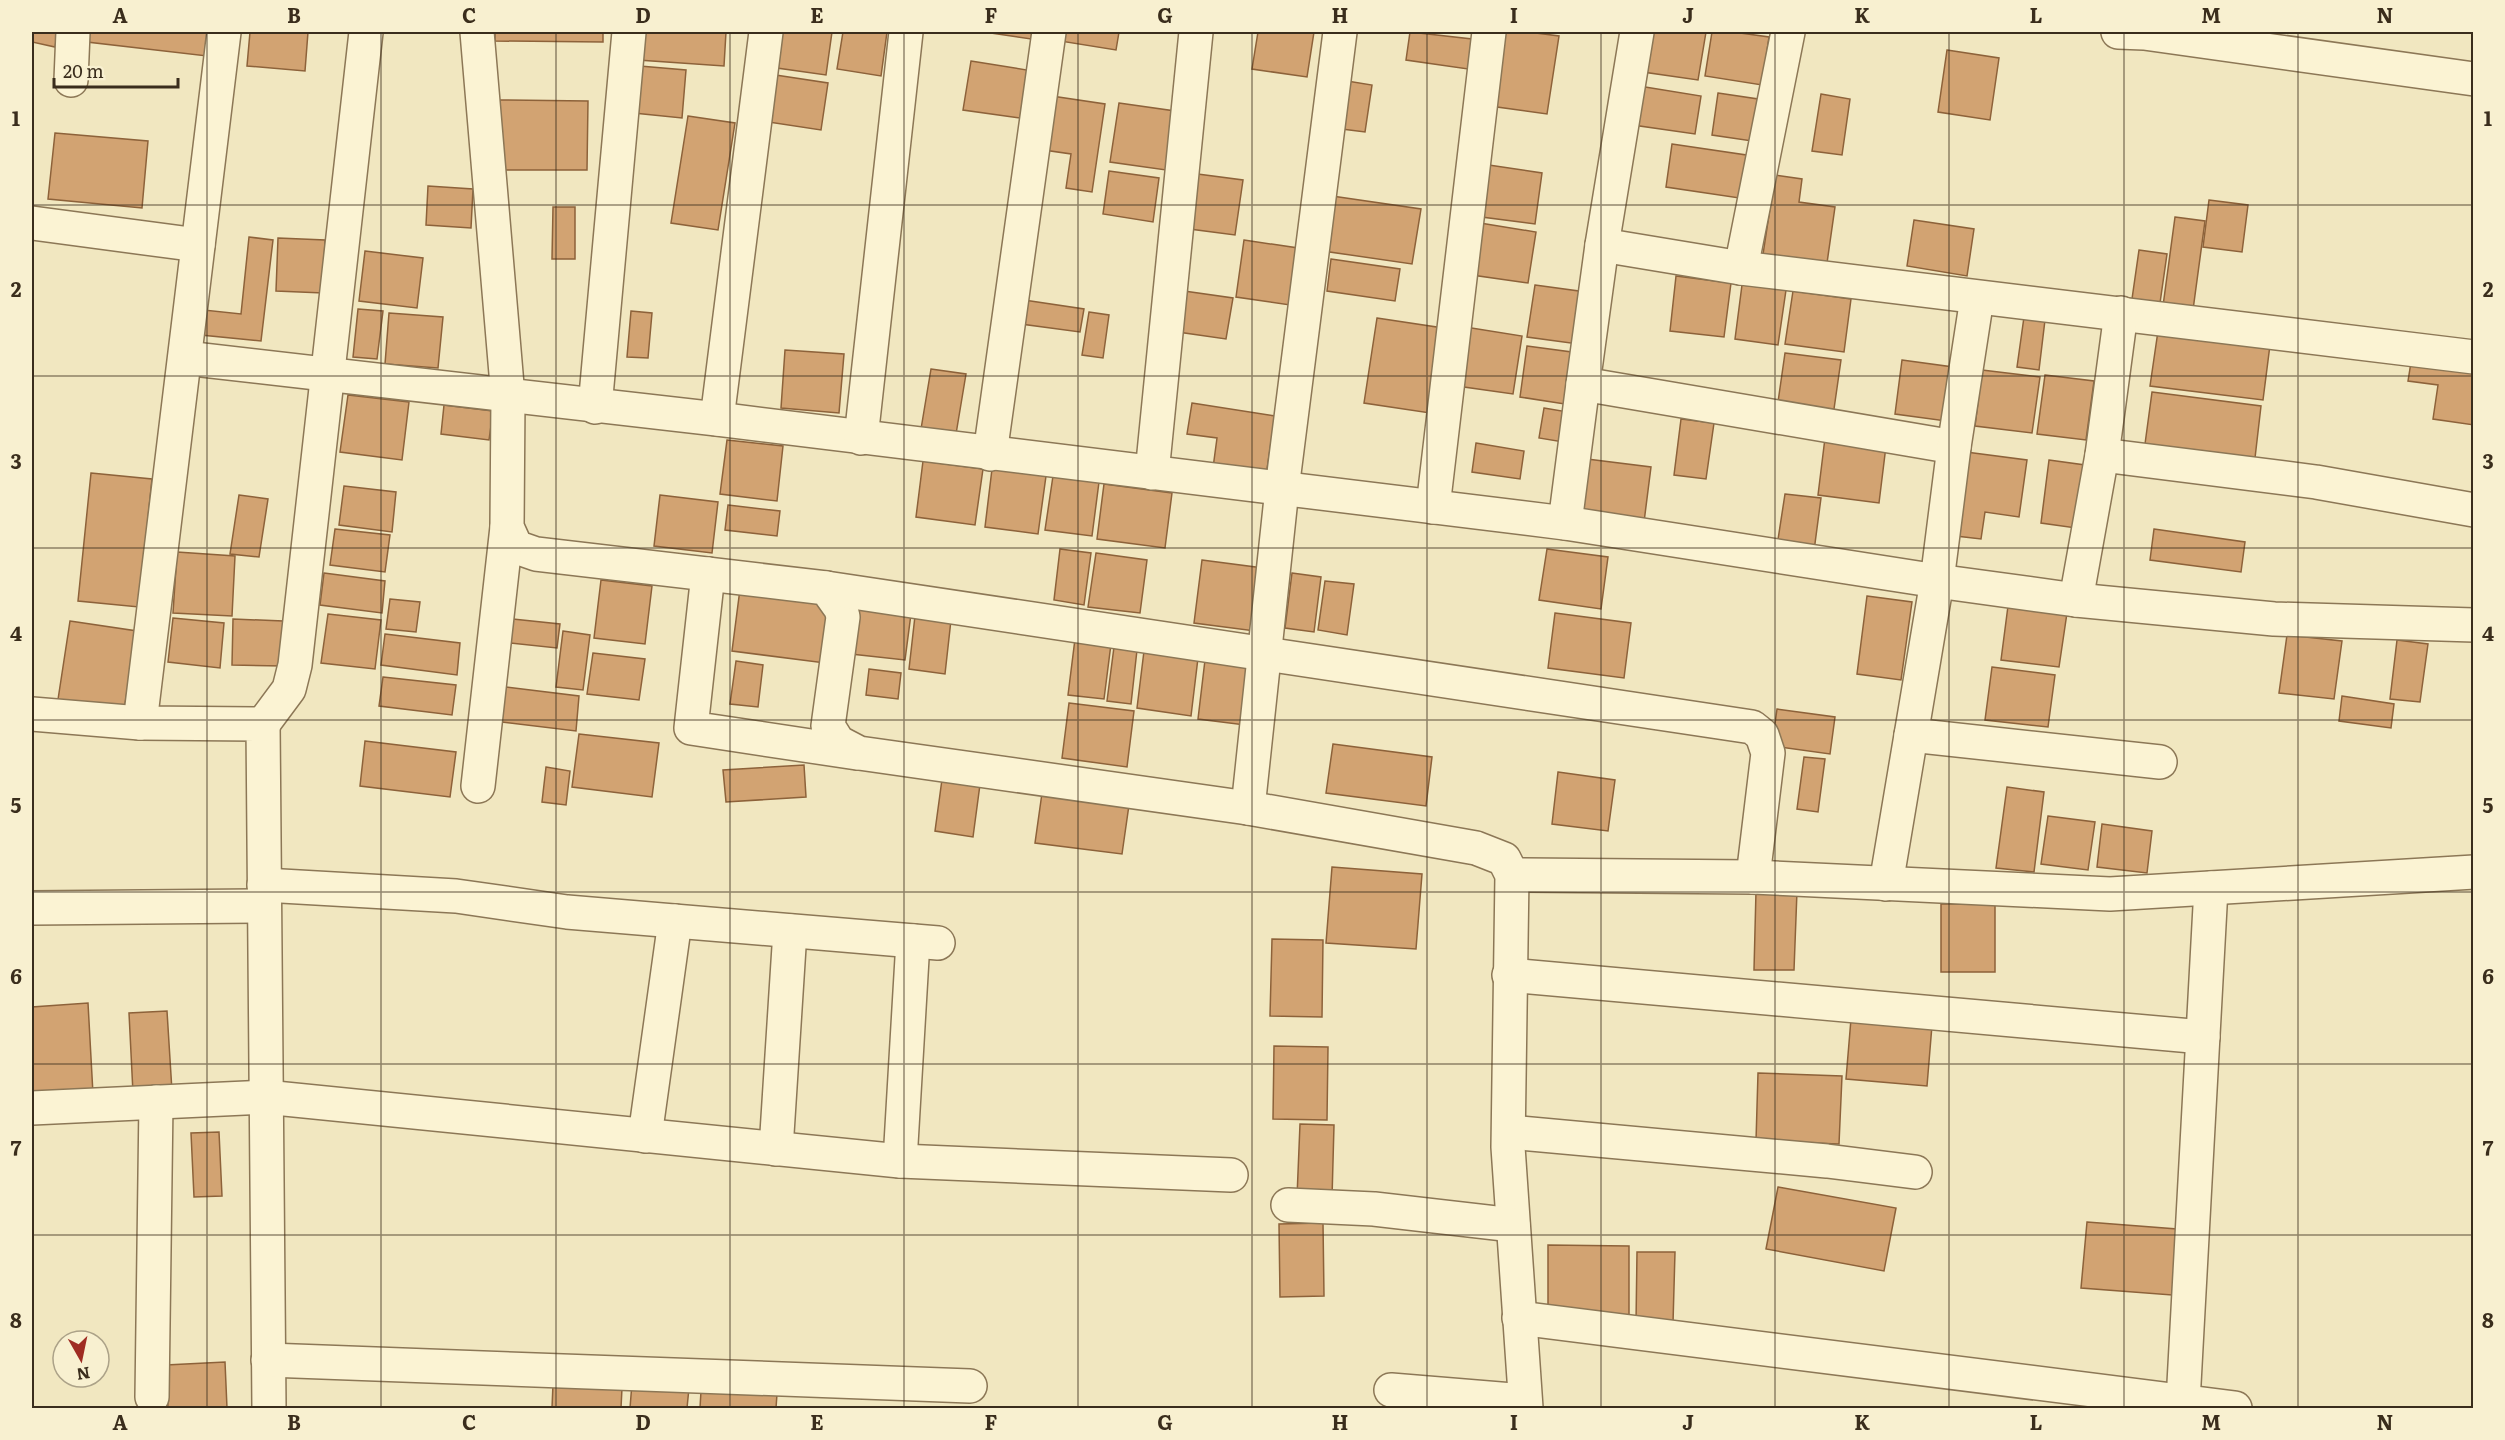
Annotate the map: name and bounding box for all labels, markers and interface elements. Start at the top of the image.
text: A [112,0,128,29]
text: B [287,0,301,29]
text: C [462,0,476,29]
text: D [635,0,651,29]
text: E [810,0,824,29]
text: F [985,0,998,29]
text: G [1157,0,1173,29]
text: H [1332,0,1348,29]
text: I [1510,0,1518,29]
text: J [1682,0,1694,29]
text: K [1854,0,1870,29]
text: L [2030,0,2043,29]
text: M [2201,0,2221,29]
text: N [2377,0,2393,29]
scale bar [54,51,178,89]
text: 20 m [63,57,104,84]
text: 1 [12,102,20,132]
text: 1 [2484,102,2492,132]
text: 2 [11,273,22,303]
text: 2 [2483,273,2494,303]
text: 3 [10,445,22,475]
text: 3 [2482,445,2494,475]
text: 4 [10,617,22,647]
text: 4 [2482,617,2494,647]
text: 5 [11,789,22,819]
text: 5 [2483,789,2494,819]
text: 6 [10,960,22,990]
text: 6 [2482,960,2494,990]
text: 7 [11,1132,22,1162]
text: 7 [2483,1132,2494,1162]
text: 8 [10,1304,22,1334]
text: 8 [2482,1304,2494,1334]
north arrow [51,1329,111,1389]
text: N [75,1362,92,1388]
text: A [112,1406,128,1436]
text: B [287,1406,301,1436]
text: C [462,1406,476,1436]
text: D [635,1406,651,1436]
text: E [810,1406,824,1436]
text: F [985,1406,998,1436]
text: G [1157,1406,1173,1436]
text: H [1332,1406,1348,1436]
text: I [1510,1406,1518,1436]
text: J [1682,1406,1694,1436]
text: K [1854,1406,1870,1436]
text: L [2030,1406,2043,1436]
text: M [2201,1406,2221,1436]
text: N [2377,1406,2393,1436]

